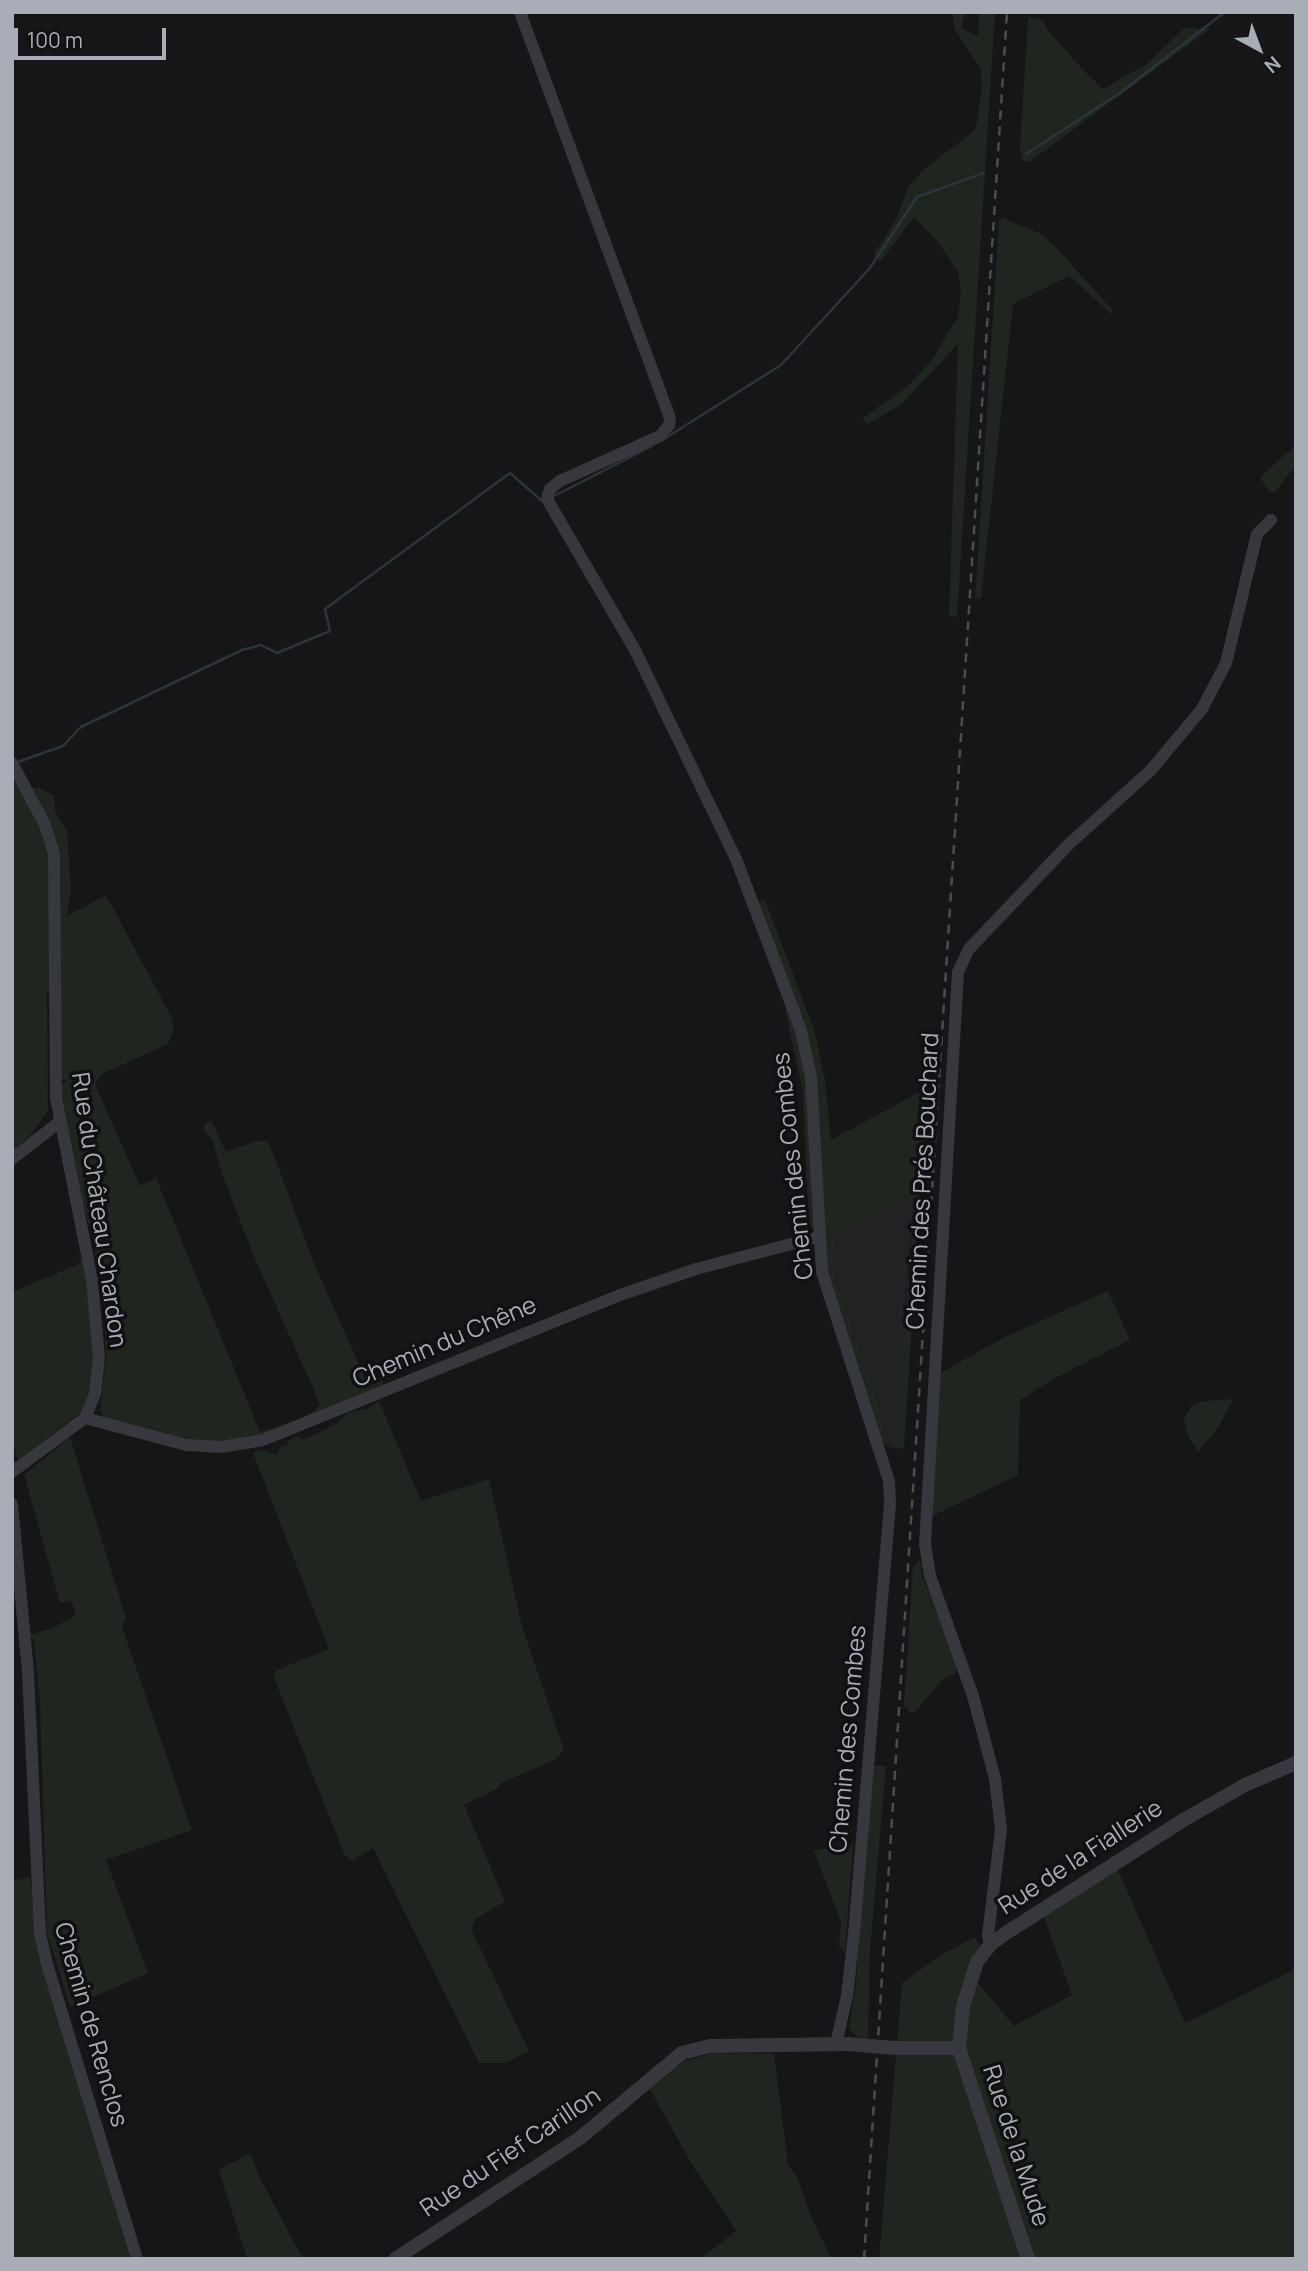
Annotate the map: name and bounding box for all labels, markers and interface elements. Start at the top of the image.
scale bar [18,14,170,58]
north arrow [1224,14,1294,84]
text: 100 m [27,26,83,54]
text: N [1259,51,1286,79]
street label: Chemin des Prés Bouchard [902,1032,946,1330]
street label: Chemin des Combes [768,1051,820,1281]
street label: Rue du Château Chardon [64,1071,132,1349]
street label: Chemin du Chêne [349,1291,541,1395]
street label: Chemin des Combes [825,1624,873,1854]
street label: Rue de la Fiallerie [994,1794,1168,1922]
street label: Chemin de Renclos [47,1919,133,2131]
street label: Rue de la Mude [975,2062,1055,2230]
street label: Rue du Fief Carillon [416,2082,606,2224]

